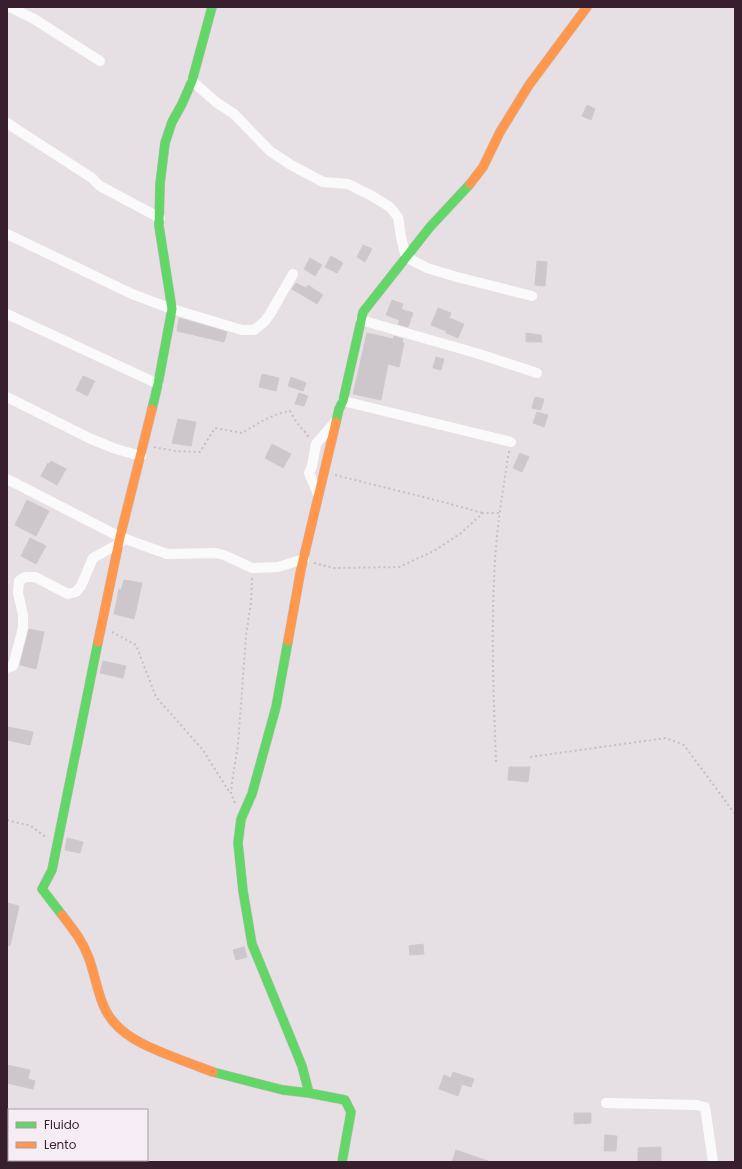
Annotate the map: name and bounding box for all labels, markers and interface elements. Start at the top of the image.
legend [8,1109,148,1161]
text: Fluido [44,1116,80,1133]
text: Lento [44,1136,77,1153]

